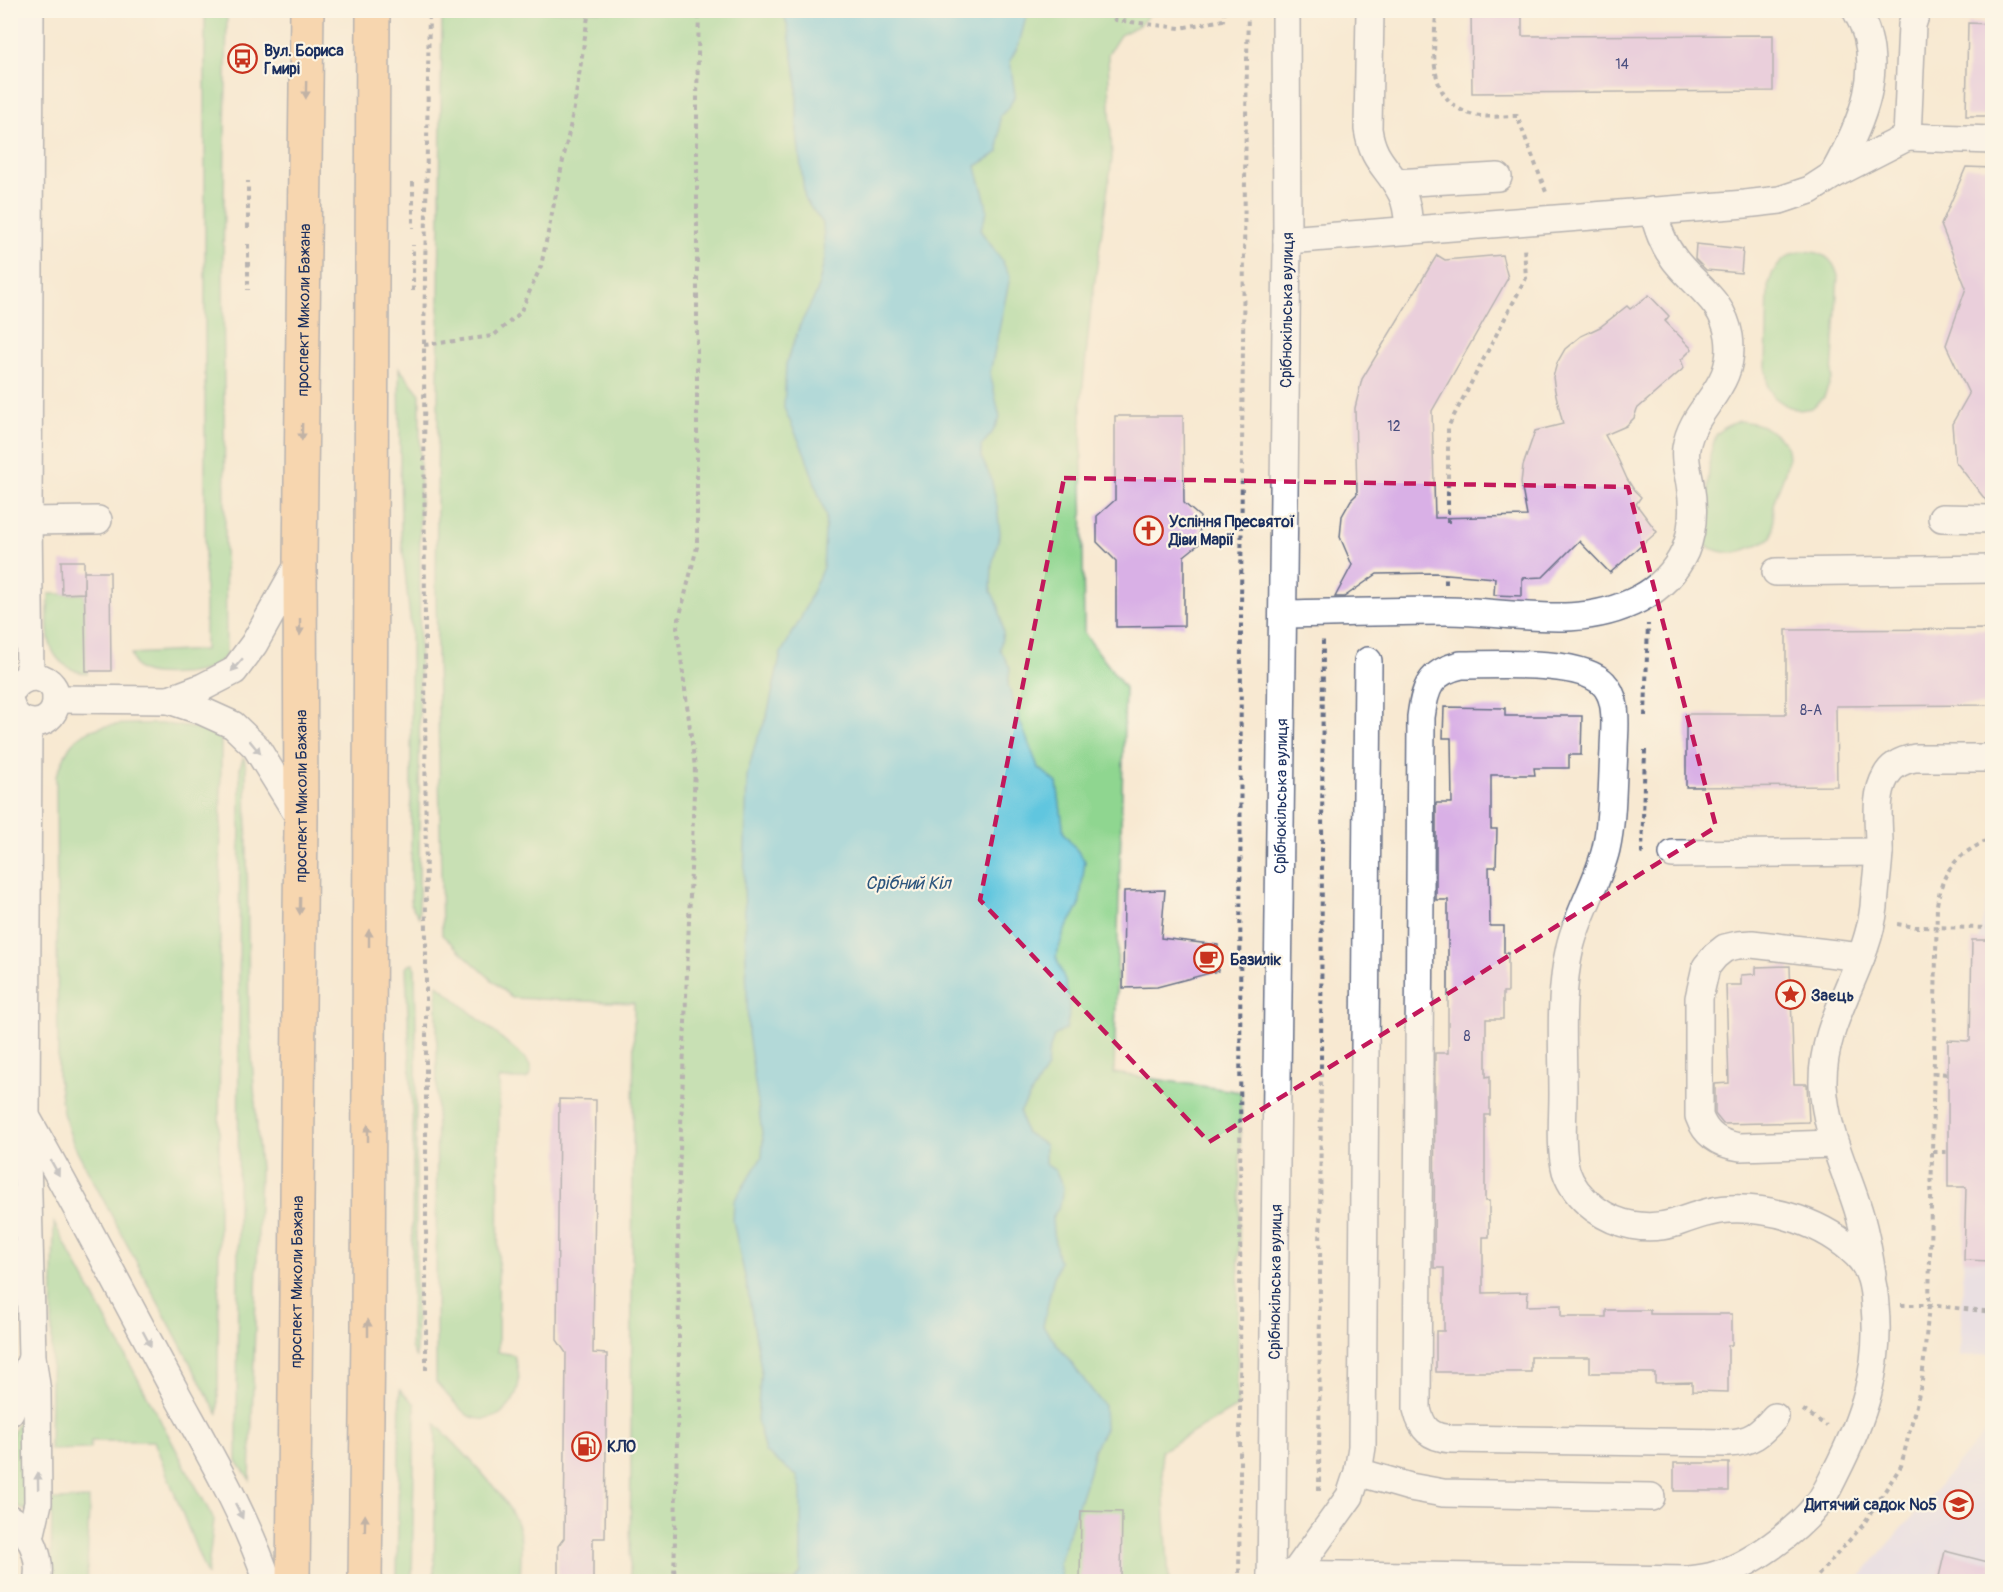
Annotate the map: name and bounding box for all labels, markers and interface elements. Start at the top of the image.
place label: Вул. Бориса Гмирі [264,41,344,79]
bus stop icon: Вул. Бориса Гмирі [227,43,259,75]
house number: 14 [1615,56,1629,73]
one-way arrow [301,80,311,99]
street label: проспект Миколи Бажана [293,223,315,397]
street label: Срібнокільська вулиця [1276,232,1298,388]
house number: 12 [1387,418,1401,435]
one-way arrow [297,422,307,441]
place label: Успіння Пресвятої Діви Марії [1168,512,1295,550]
church icon: Успіння Пресвятої Діви Марії [1132,514,1164,546]
one-way arrow [295,617,305,636]
one-way arrow [231,657,244,672]
house number: 8-А [1800,702,1822,719]
street label: проспект Миколи Бажана [291,709,312,883]
street label: Срібнокільська вулиця [1270,718,1292,874]
one-way arrow [248,739,261,754]
water label: Срібний Кіл [865,872,952,895]
one-way arrow [295,896,305,915]
one-way arrow [364,929,374,948]
cafe icon: Базилік [1193,943,1225,975]
place label: Базилік [1230,950,1281,970]
place icon: Заєць [1774,979,1806,1011]
place label: Заєць [1811,986,1854,1006]
house number: 8 [1463,1028,1471,1045]
one-way arrow [363,1124,373,1143]
one-way arrow [50,1159,60,1176]
street label: проспект Миколи Бажана [286,1195,308,1369]
street label: Срібнокільська вулиця [1265,1204,1287,1360]
one-way arrow [363,1319,373,1338]
one-way arrow [142,1331,152,1348]
fuel station icon: КЛО [570,1430,602,1462]
place label: КЛО [607,1437,636,1457]
one-way arrow [33,1471,43,1490]
school or university icon: Дитячий садок №5 [1942,1488,1974,1520]
place label: Дитячий садок №5 [1804,1495,1937,1515]
one-way arrow [235,1503,244,1520]
one-way arrow [361,1514,370,1533]

